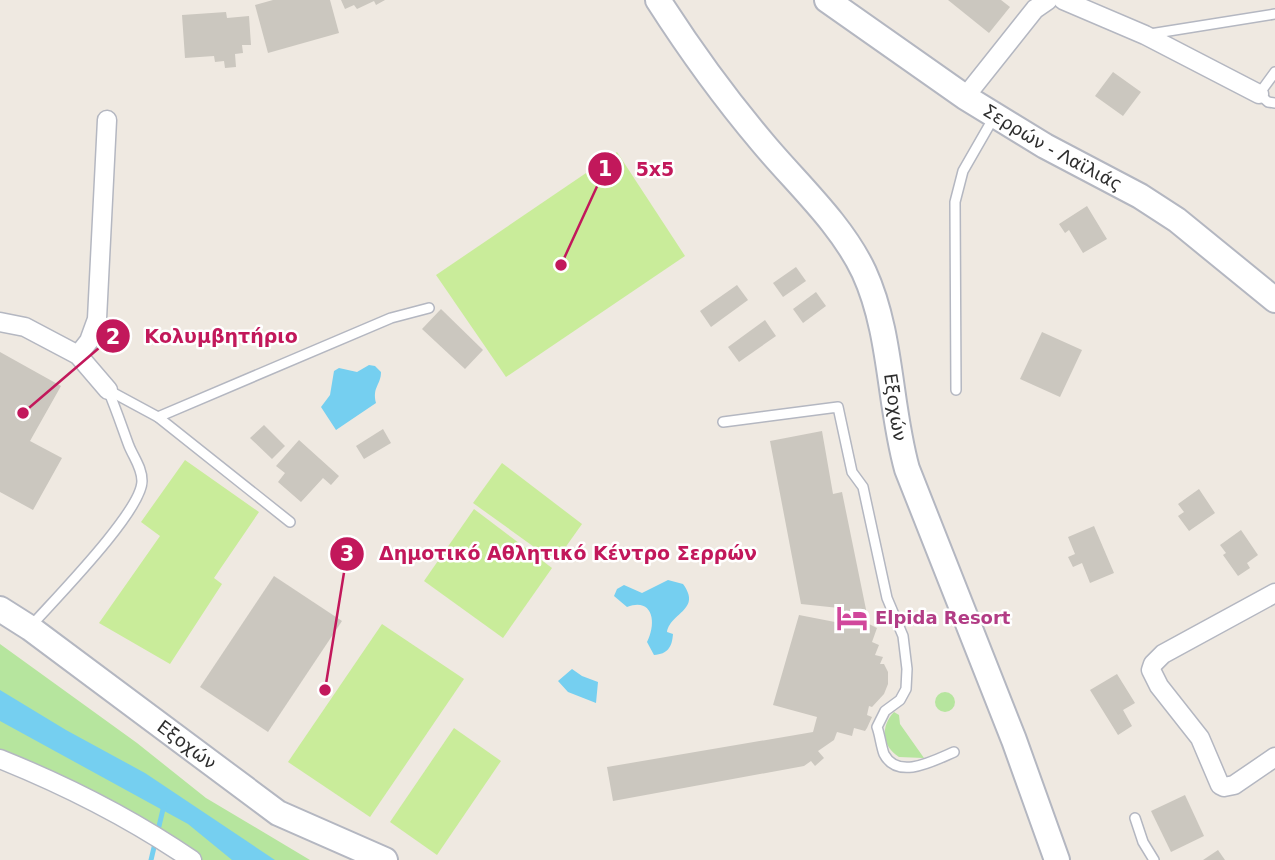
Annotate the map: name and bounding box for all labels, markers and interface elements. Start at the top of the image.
street label: Σερρών - Λαϊλιάς [979,100,1126,195]
callout: 5x5 [587,149,689,189]
text: 1 [598,157,612,181]
text: 5x5 [636,158,674,180]
callout: Κολυμβητήριο [95,316,312,356]
text: 2 [106,325,120,349]
text: Κολυμβητήριο [144,325,298,347]
street label: Εξοχών [880,372,911,443]
callout: Δημοτικό Αθλητικό Κέντρο Σερρών [330,534,771,574]
text: 3 [340,542,354,566]
text: Δημοτικό Αθλητικό Κέντρο Σερρών [379,542,757,564]
hotel icon: Elpida Resort [835,601,869,635]
place label: Elpida Resort [875,607,1011,628]
street label: Εξοχών [153,716,221,773]

